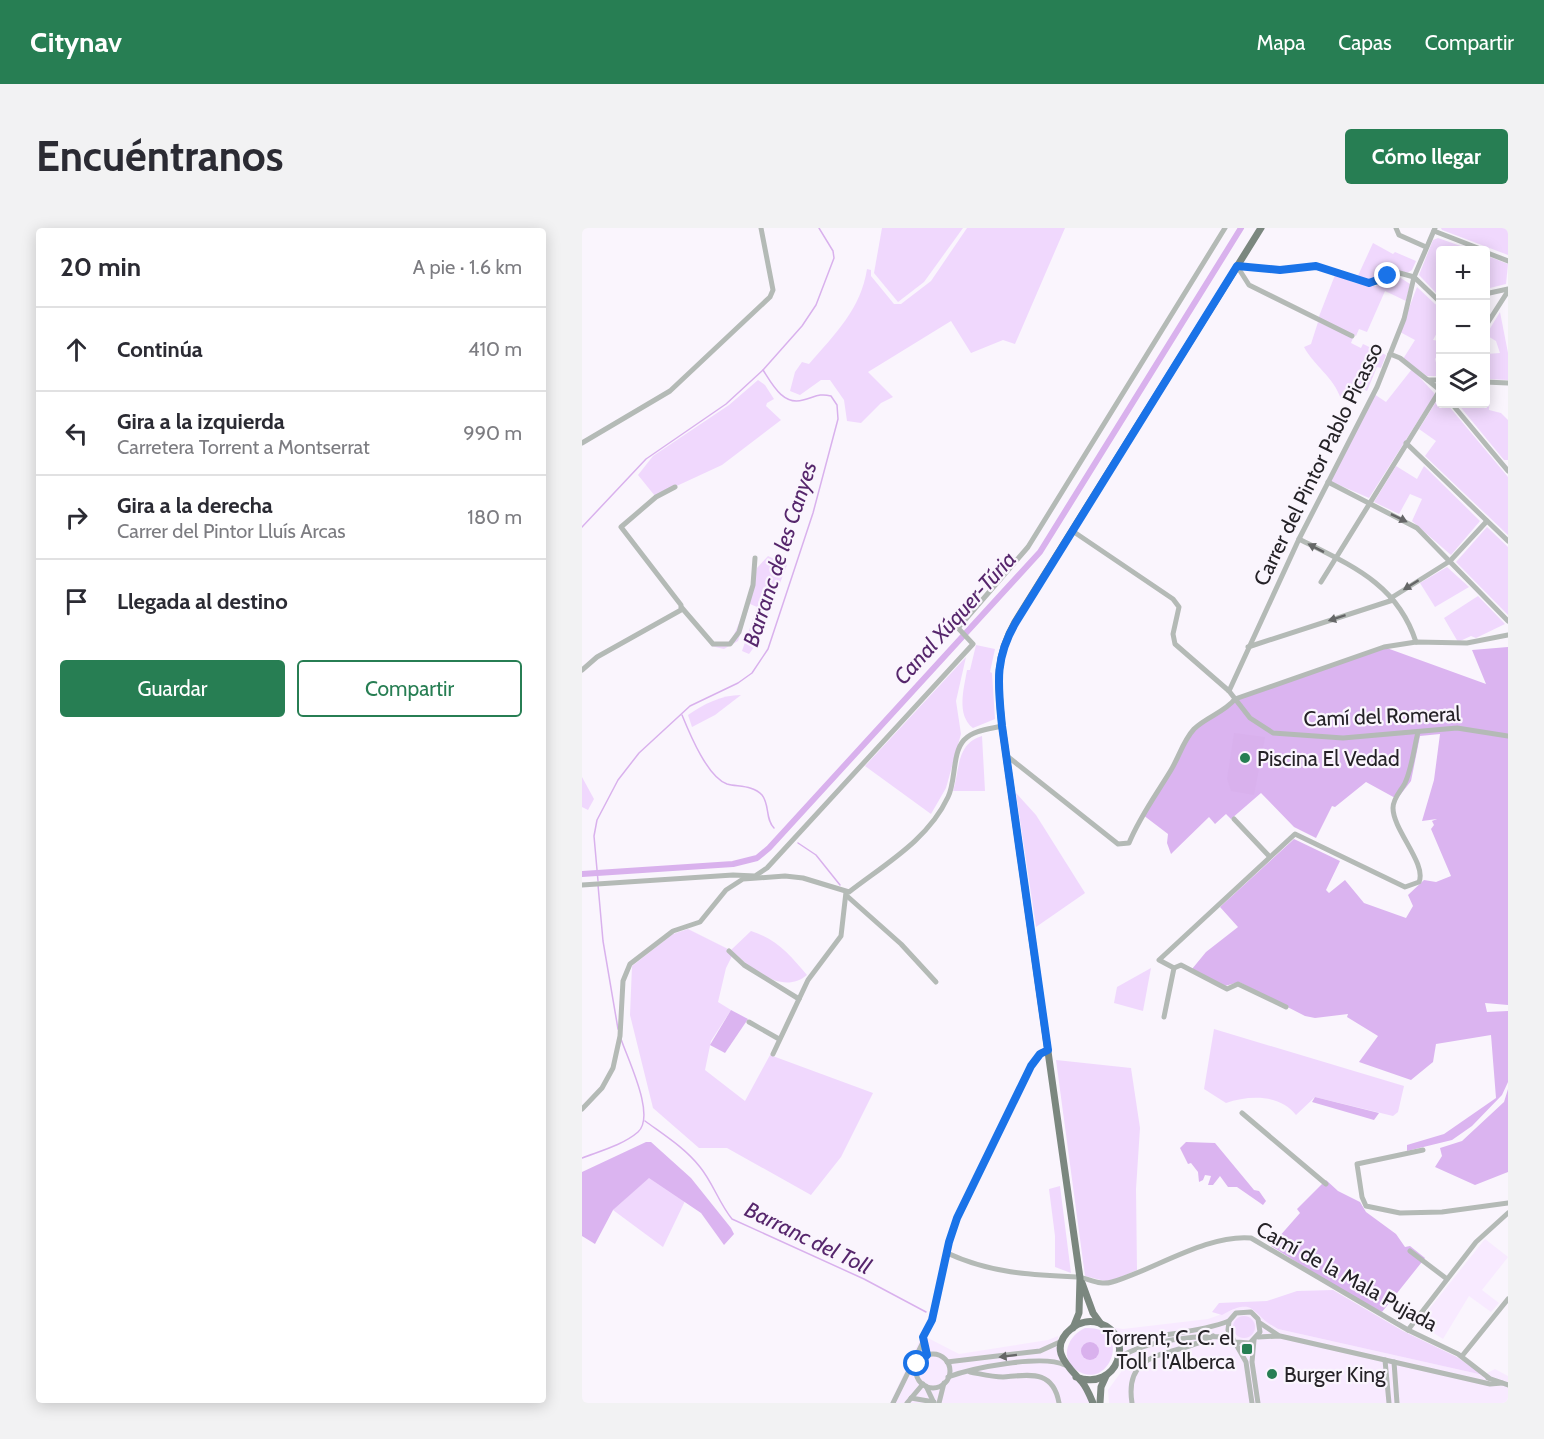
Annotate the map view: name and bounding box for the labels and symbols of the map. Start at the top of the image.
route end [1374,262,1400,288]
street label: Carrer del Pintor Pablo Picasso [1248,338,1388,590]
water label: Barranc de les Canyes [737,458,823,650]
one-way arrow [1390,513,1407,522]
one-way arrow [1308,543,1325,553]
water label: Canal Xúquer-Túria [888,546,1022,690]
one-way arrow [1403,580,1419,591]
one-way arrow [1328,614,1346,623]
street label: Camí del Romeral [1303,701,1461,731]
place label: Piscina El Vedad [1257,746,1400,771]
marker: Piscina El Vedad [1238,751,1252,765]
water label: Barranc del Toll [740,1196,876,1281]
street label: Camí de la Mala Pujada [1251,1216,1442,1337]
place label: Torrent, C. C. el Toll i l'Alberca [1102,1325,1235,1374]
marker: Torrent, C. C. el Toll i l'Alberca [1240,1342,1254,1356]
route start [903,1350,929,1376]
one-way arrow [998,1351,1017,1360]
place label: Burger King [1284,1362,1386,1387]
marker: Burger King [1265,1367,1279,1381]

